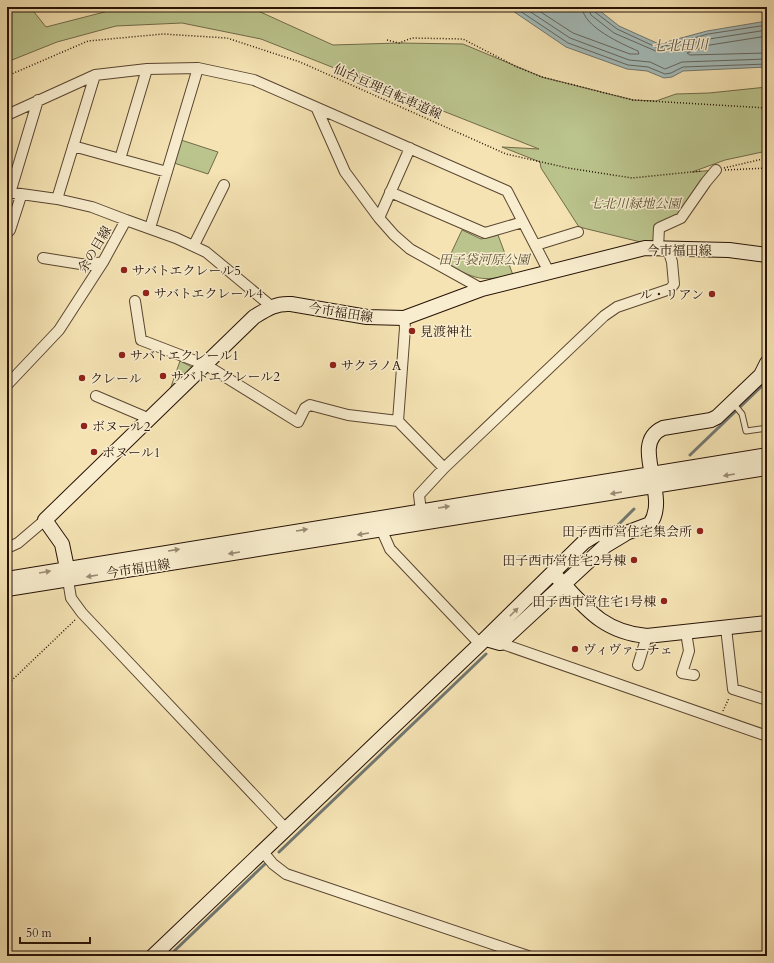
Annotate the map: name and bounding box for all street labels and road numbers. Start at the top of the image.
street label: 仙台亘理自転車道線 [330,60,445,124]
street label: 余の目線 [74,223,116,276]
street label: 今市福田線 [646,242,712,260]
street label: 今市福田線 [307,299,374,327]
street label: 今市福田線 [105,555,172,583]

